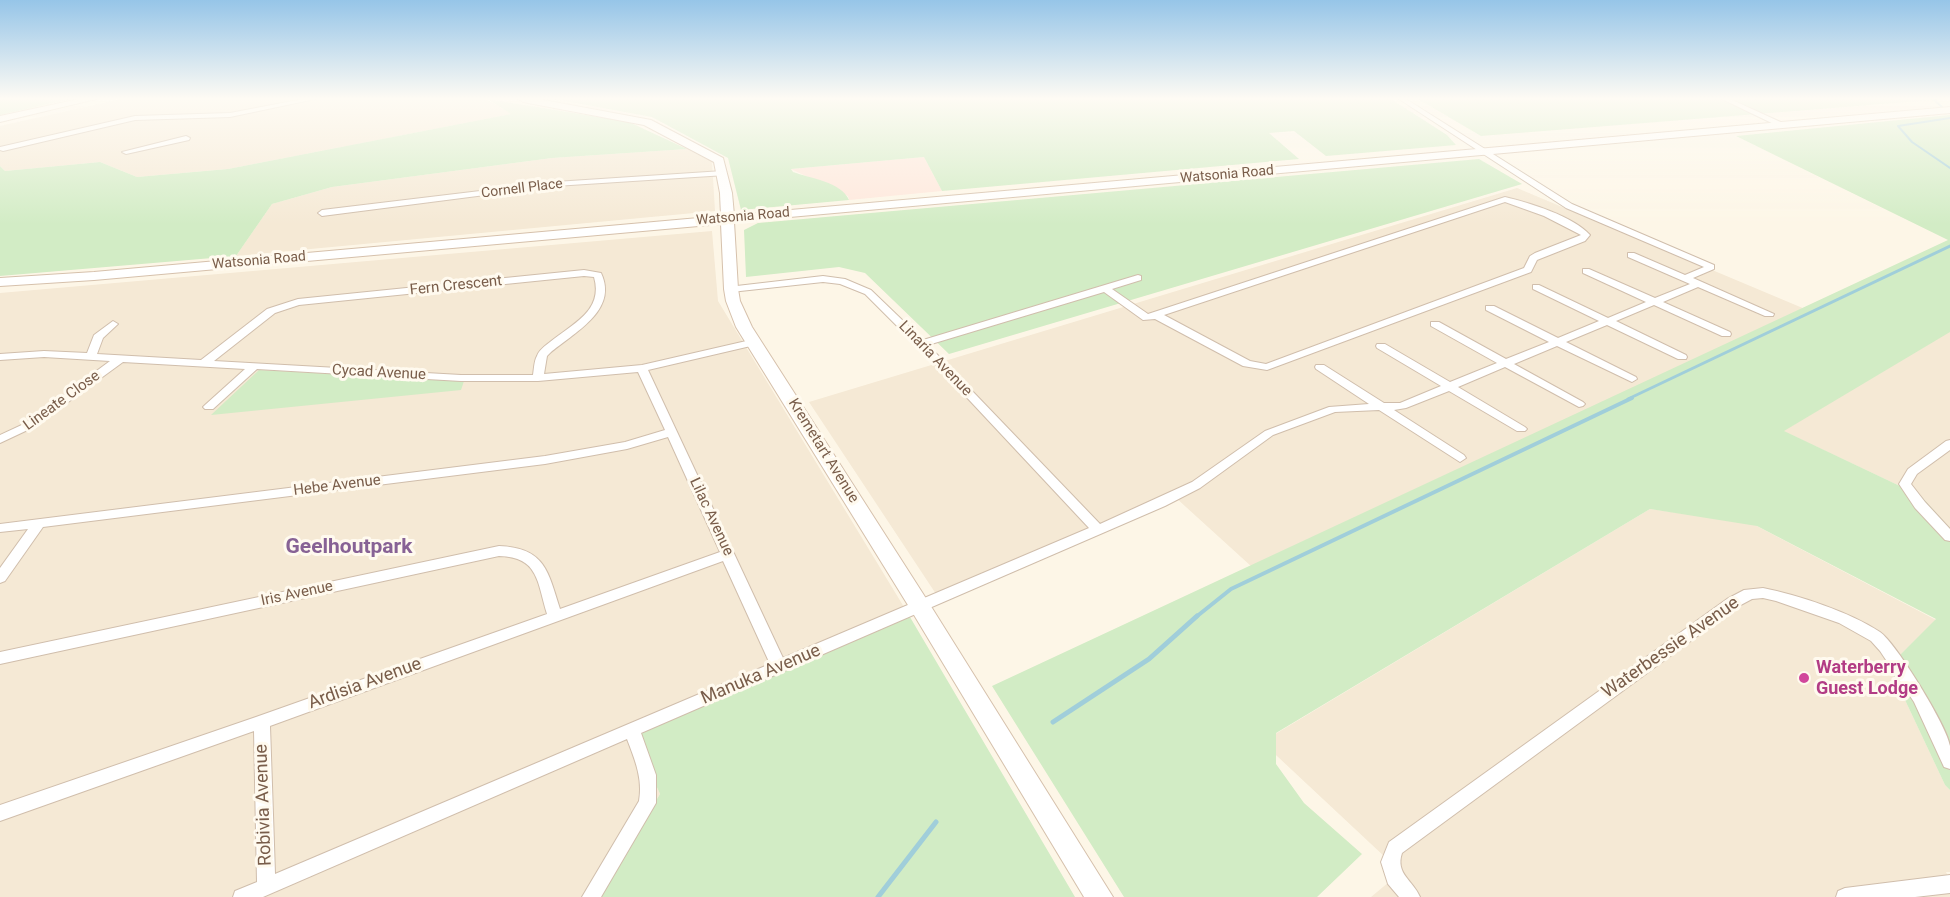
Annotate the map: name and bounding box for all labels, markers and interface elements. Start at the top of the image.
street label: Watsonia Road [1179,163,1275,187]
street label: Cornell Place [480,176,564,202]
street label: Watsonia Road [695,205,791,229]
street label: Watsonia Road [211,249,307,273]
street label: Fern Crescent [409,272,503,300]
street label: Linaria Avenue [895,318,975,400]
street label: Cycad Avenue [332,362,426,384]
street label: Lineate Close [20,367,104,435]
street label: Kremetart Avenue [784,396,862,506]
street label: Hebe Avenue [292,472,382,500]
street label: Lilac Avenue [685,475,737,559]
district label: Geelhoutpark [286,535,412,561]
street label: Iris Avenue [259,578,335,610]
street label: Waterbessie Avenue [1598,593,1744,703]
street label: Manuka Avenue [698,640,824,710]
street label: Ardisia Avenue [305,654,425,714]
place label: Waterberry Guest Lodge [1816,657,1918,700]
marker: Waterberry Guest Lodge [1797,671,1811,685]
street label: Robivia Avenue [251,744,277,866]

